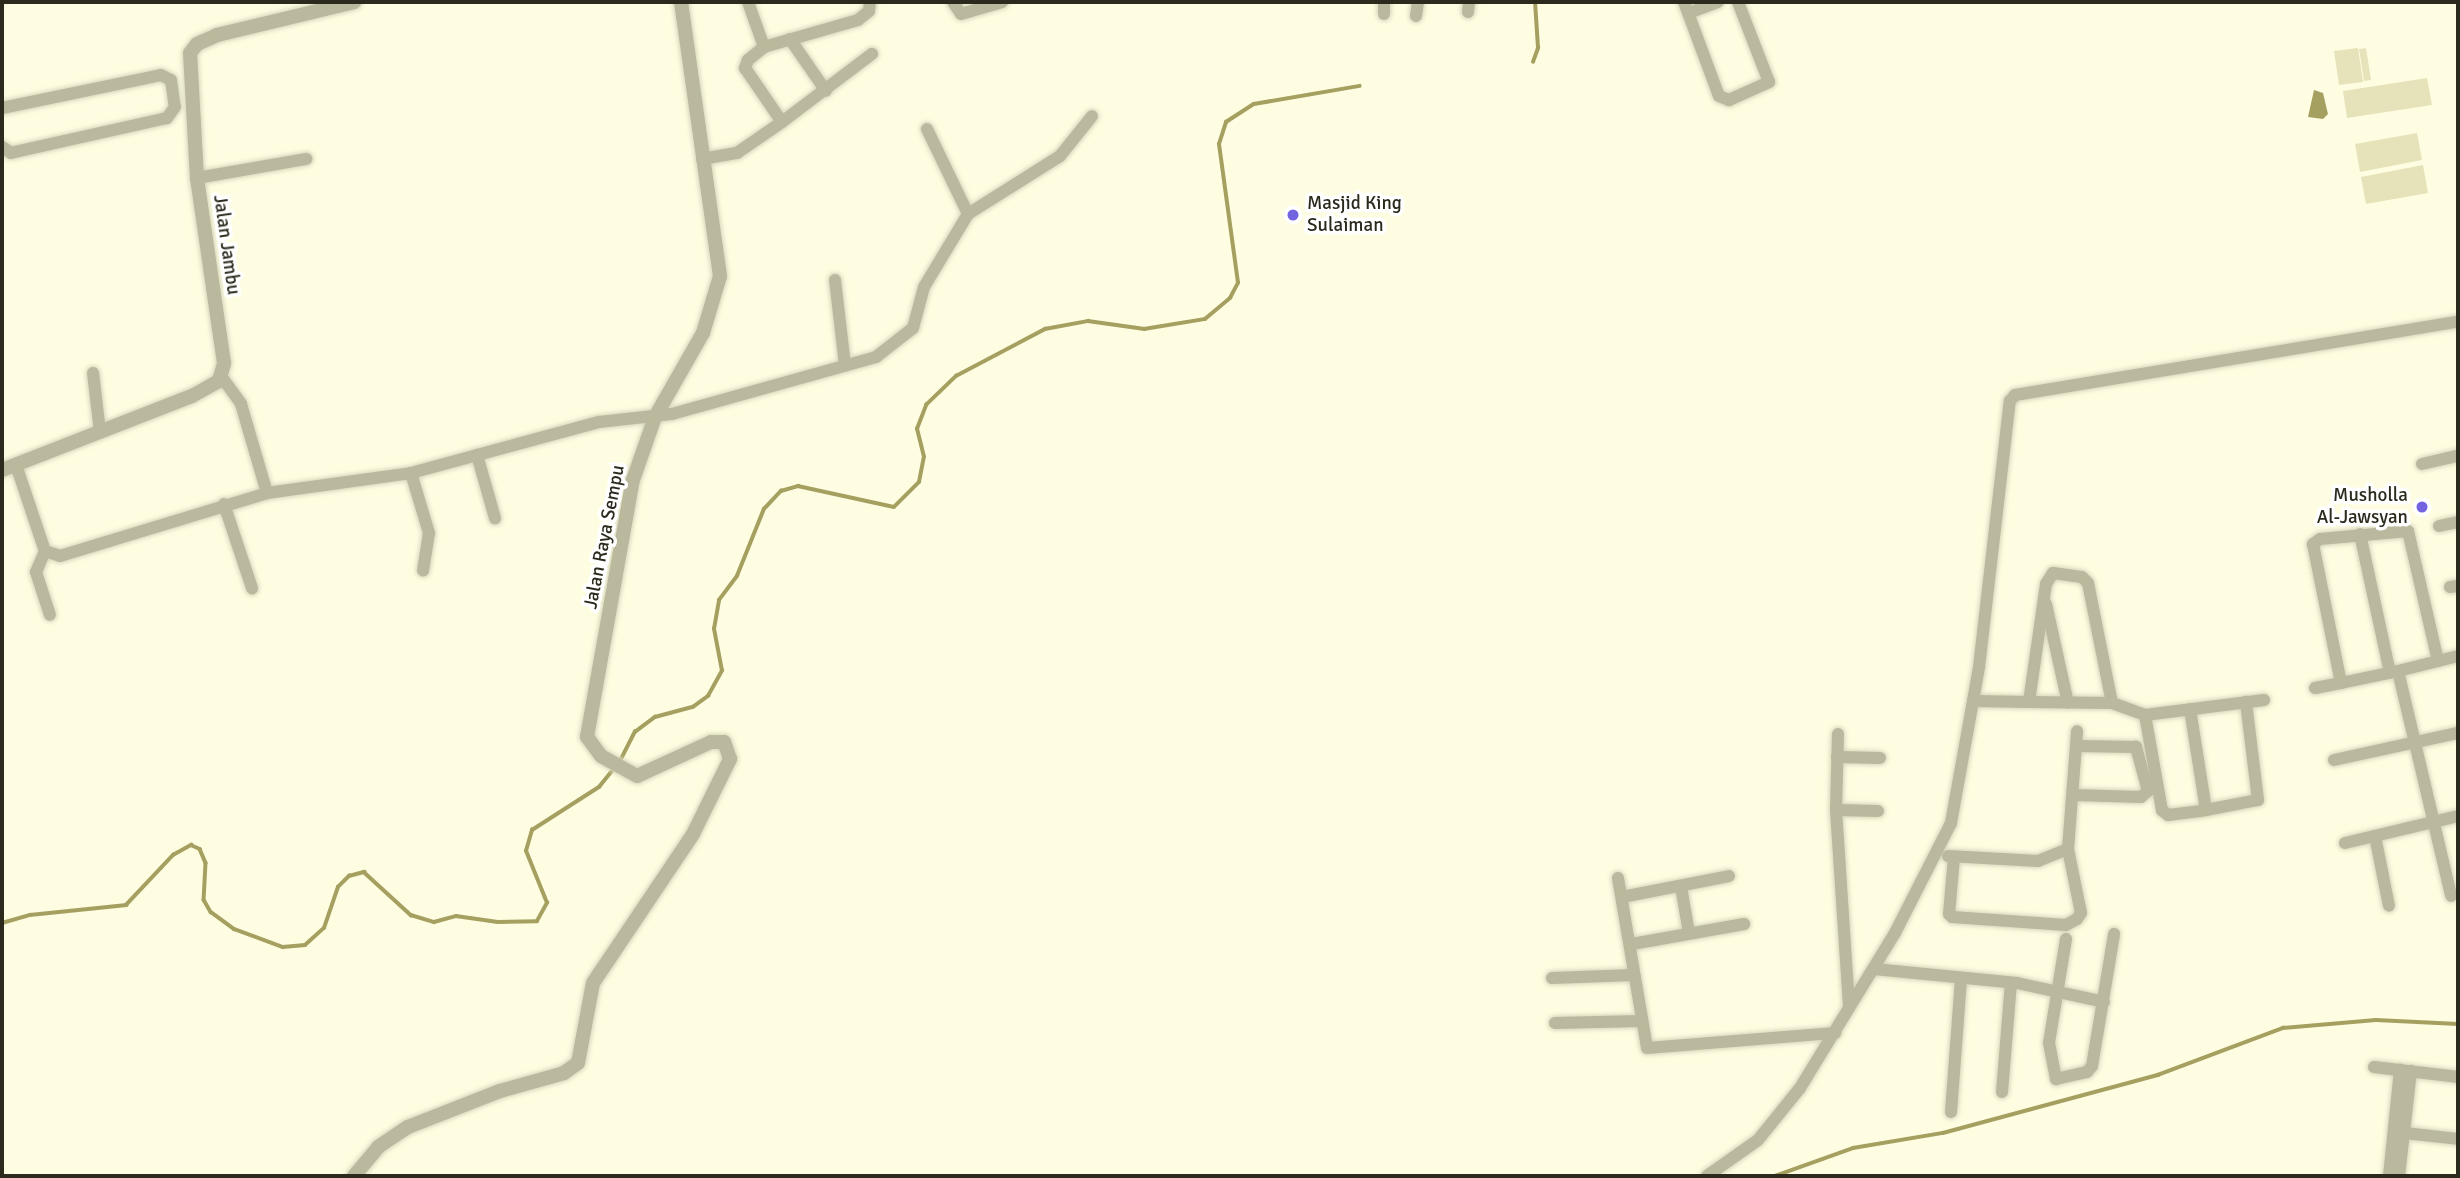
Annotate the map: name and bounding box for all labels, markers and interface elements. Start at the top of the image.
place label: Masjid King Sulaiman [1307,193,1402,237]
street label: Jalan Jambu [208,194,244,296]
marker: Masjid King Sulaiman [1285,207,1301,223]
street label: Jalan Raya Sempu [580,463,630,611]
place label: Musholla Al-Jawsyan [2317,485,2408,529]
marker: Musholla Al-Jawsyan [2414,499,2430,515]

